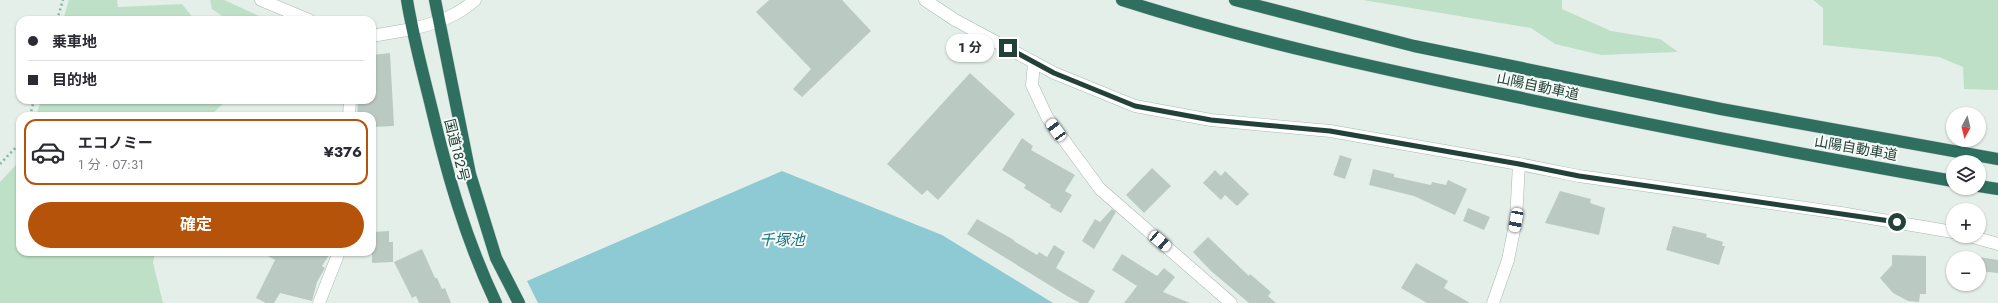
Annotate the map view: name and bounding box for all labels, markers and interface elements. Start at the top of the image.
text: 乗車地 [52,31,97,53]
callout: 1 分 [946,34,994,62]
text: 1 分 [958,38,982,57]
route end [999,39,1017,57]
street label: 山陽自動車道 [1495,67,1581,105]
text: 目的地 [52,69,97,91]
north arrow [1946,107,1986,147]
map controls [1946,107,1986,291]
street label: 国道182号 [440,117,474,183]
car [1044,117,1068,143]
street label: 山陽自動車道 [1813,131,1899,165]
text: エコノミー [78,132,153,154]
icon: car [30,134,66,170]
text: ¥376 [324,141,362,163]
text: 1 分 · 07:31 [78,155,144,174]
button: layers [1946,155,1986,195]
button: 確定 [28,202,364,248]
button: + [1946,203,1986,243]
car [1508,207,1524,233]
route start [1888,213,1906,231]
water label: 千塚池 [759,229,806,251]
car [1147,229,1173,253]
button: − [1946,251,1986,291]

